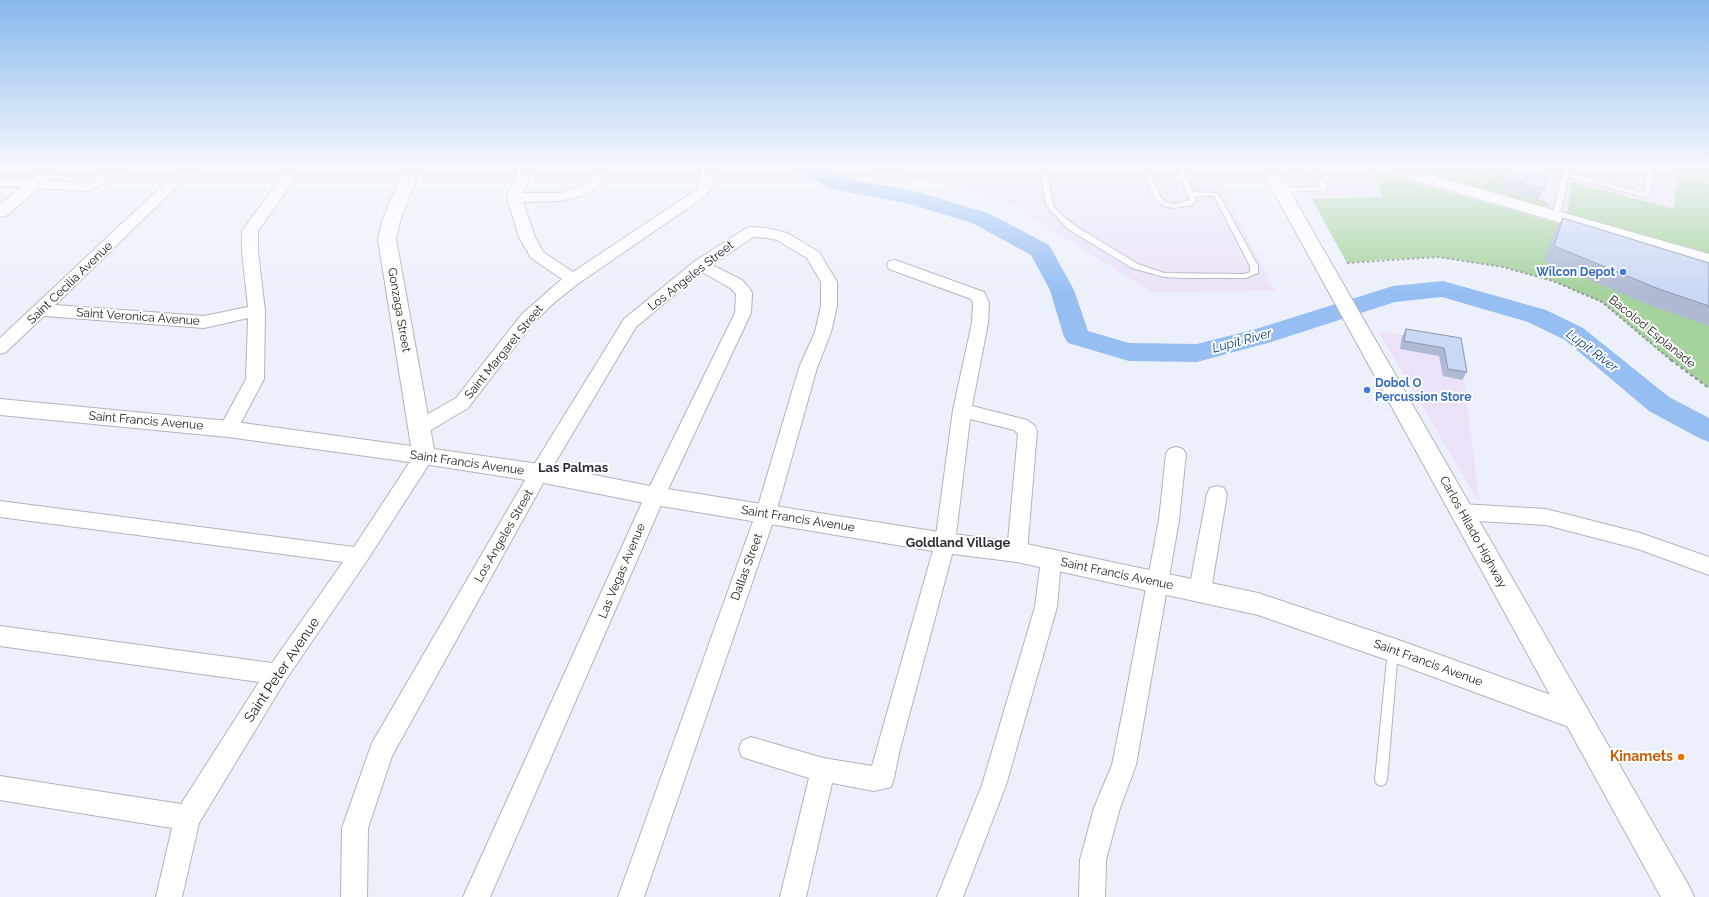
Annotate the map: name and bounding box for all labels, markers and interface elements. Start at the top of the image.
street label: Los Angeles Street [645,238,737,314]
street label: Saint Cecilia Avenue [25,239,115,327]
place label: Wilcon Depot [1536,265,1615,279]
street label: Gonzaga Street [384,267,414,353]
marker: Wilcon Depot [1618,267,1628,277]
street label: Bacolod Esplanade [1606,293,1698,371]
street label: Saint Margaret Street [462,302,546,402]
street label: Saint Veronica Avenue [76,305,200,329]
water label: Lupit River [1211,326,1273,356]
water label: Lupit River [1563,326,1621,376]
place label: Dobol O Percussion Store [1375,376,1471,404]
marker: Dobol O Percussion Store [1362,385,1372,395]
street label: Saint Francis Avenue [88,409,204,433]
street label: Saint Francis Avenue [409,448,525,478]
district label: Las Palmas [538,460,608,476]
street label: Carlos Hilado Highway [1436,474,1510,590]
street label: Los Angeles Street [472,487,536,585]
street label: Saint Francis Avenue [740,503,856,535]
street label: Las Vegas Avenue [596,521,648,621]
street label: Dallas Street [728,532,766,602]
district label: Goldland Village [906,535,1010,551]
street label: Saint Francis Avenue [1059,555,1175,593]
street label: Saint Peter Avenue [241,614,323,726]
street label: Saint Francis Avenue [1372,637,1484,689]
place label: Kinamets [1610,749,1673,765]
marker: Kinamets [1676,752,1686,762]

